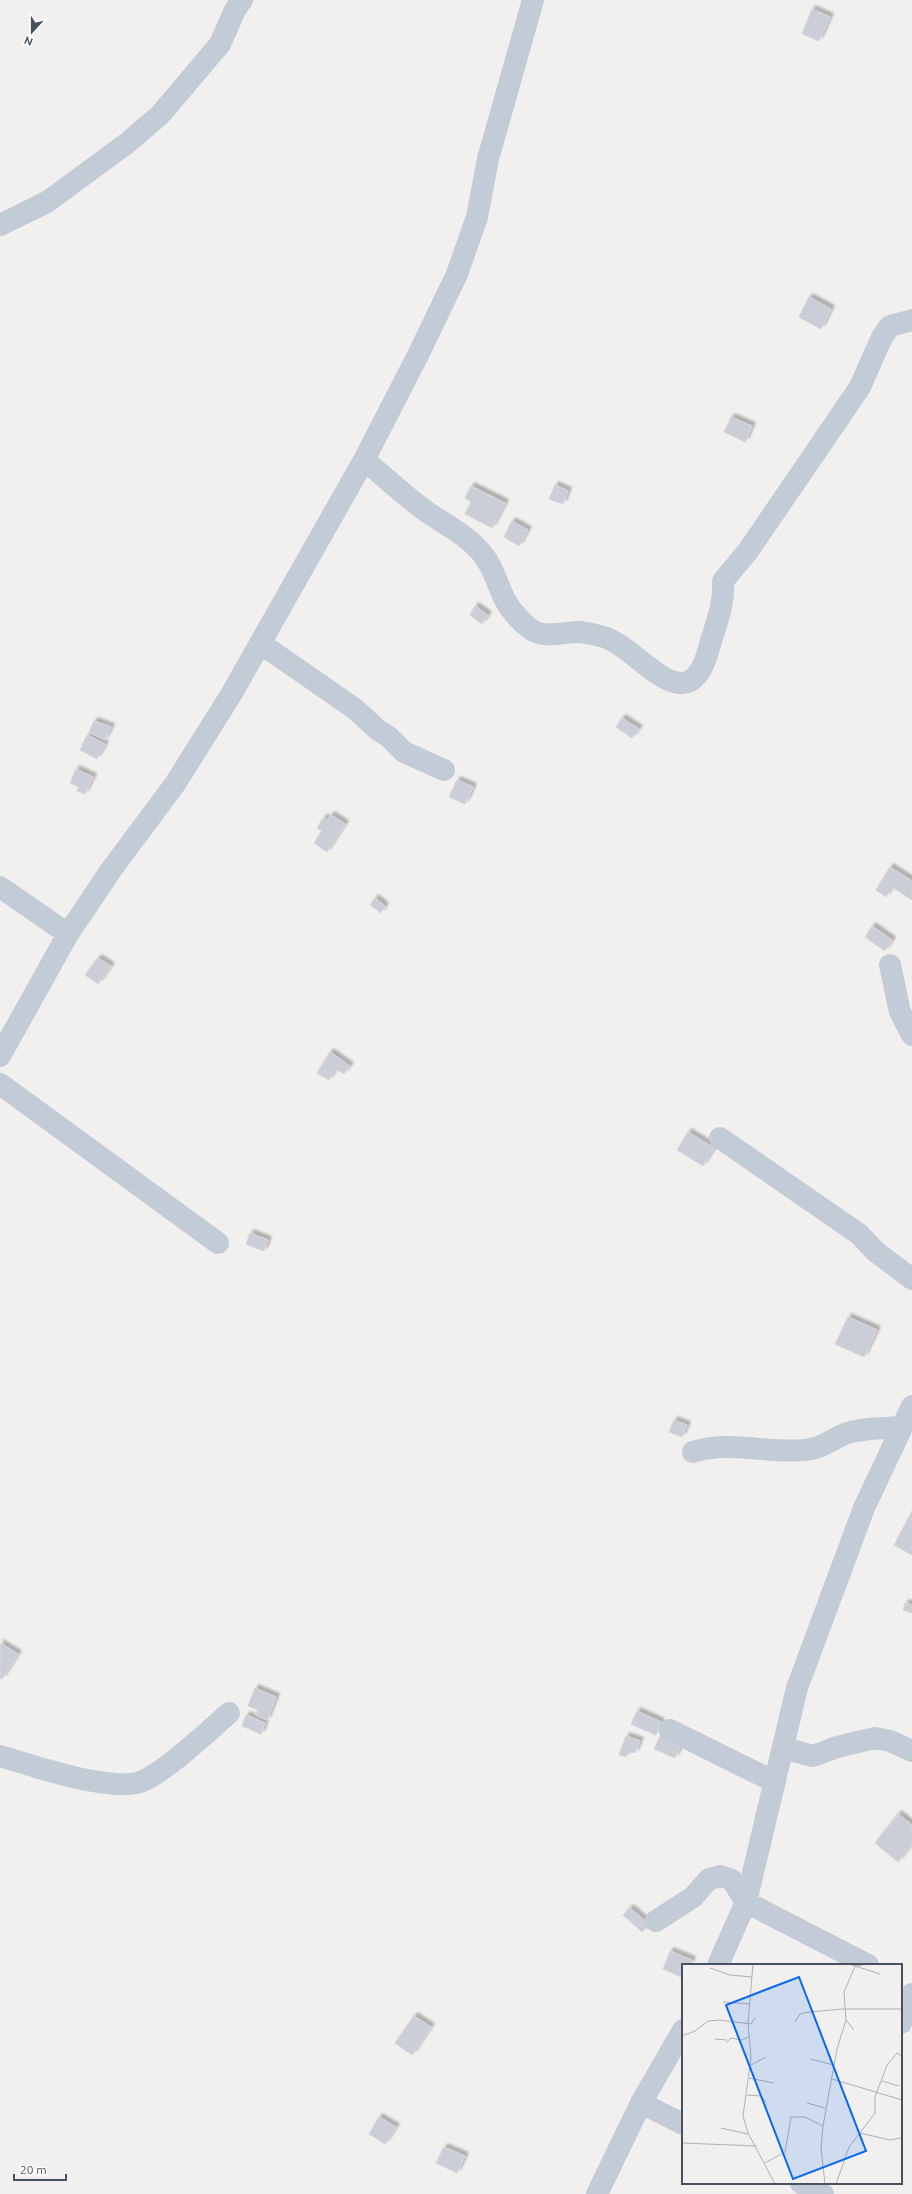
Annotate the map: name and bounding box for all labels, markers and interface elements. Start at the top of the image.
north arrow [12,12,52,52]
text: N [22,34,34,48]
inset map [682,1964,902,2184]
scale bar [14,2156,66,2182]
text: 20 m [20,2163,47,2176]

